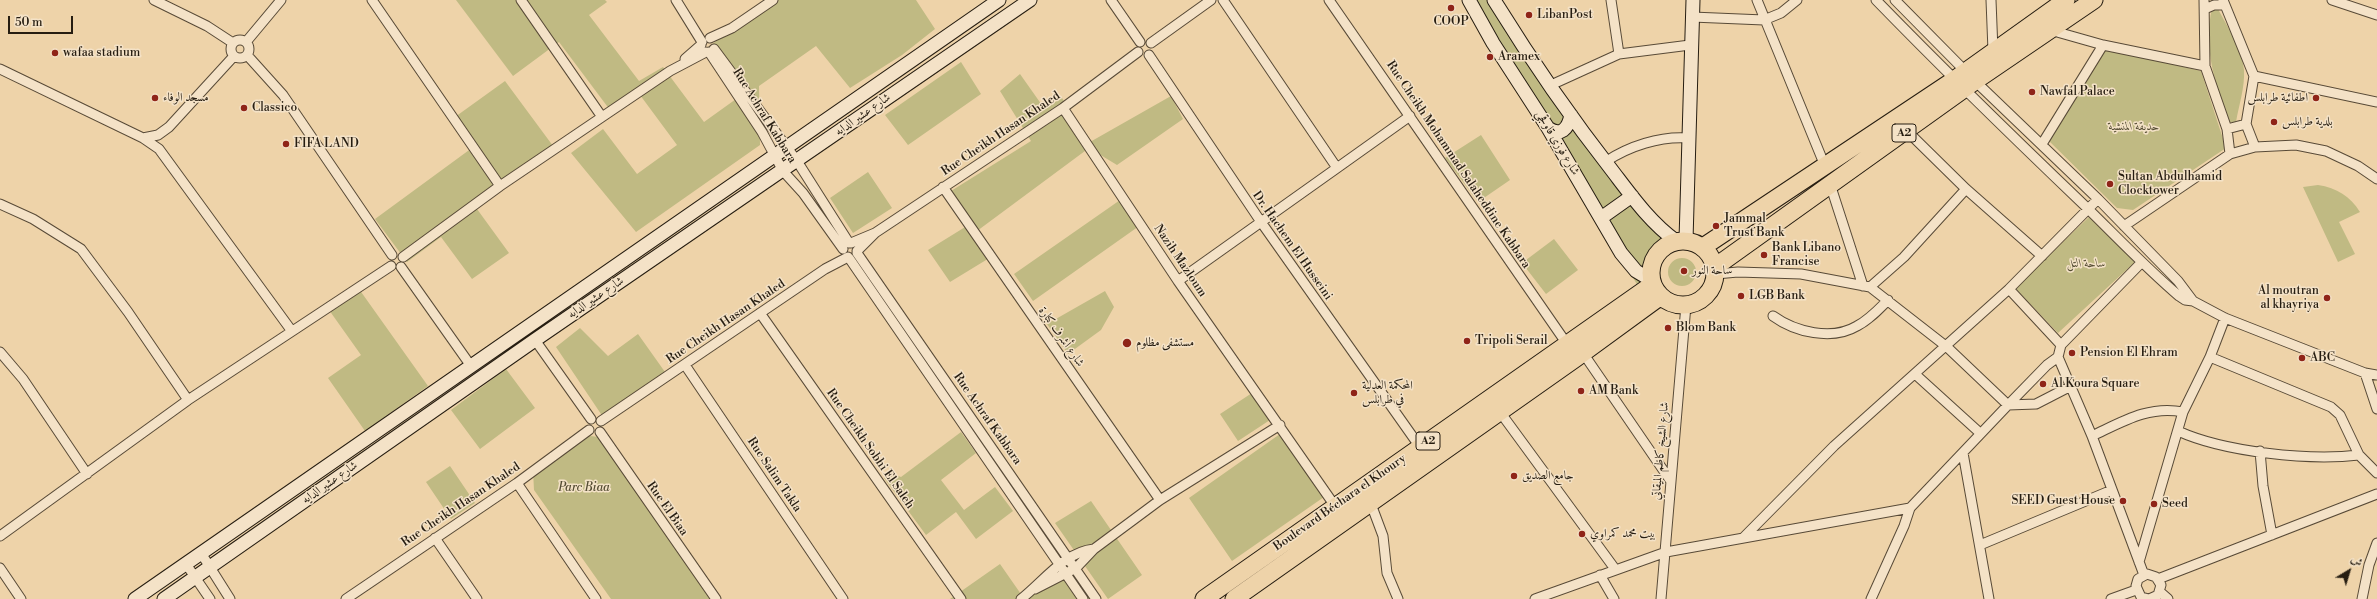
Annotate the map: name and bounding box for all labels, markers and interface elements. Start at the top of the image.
marker: COOP [1446,3,1456,13]
scale bar [10,8,75,34]
place label: LibanPost [1537,8,1593,22]
marker: LibanPost [1524,10,1534,20]
text: 50 m [15,15,43,30]
place label: COOP [1433,15,1469,29]
place label: wafaa stadium [63,46,140,60]
marker: wafaa stadium [50,48,60,58]
place label: Aramex [1498,50,1540,64]
marker: Aramex [1485,52,1495,62]
street label: Rue Cheikh Mohammad Salaheddine Kabbara [1383,58,1533,272]
street label: Rue Achraf Kabbara [729,66,799,166]
place label: Nawfal Palace [2040,85,2115,99]
marker: Nawfal Palace [2027,87,2037,97]
street label: Rue Cheikh Hasan Khaled [939,89,1063,179]
place label: مسجد الوفاء [163,91,209,105]
street label: شارع عشير الدايه [832,91,894,139]
place label: اطفائية طرابلس [2248,91,2308,105]
marker: مسجد الوفاء [150,93,160,103]
marker: اطفائية طرابلس [2311,93,2321,103]
place label: Classico [252,101,297,115]
marker: Classico [239,103,249,113]
street label: شارع فوزي قاوقجي [1532,108,1582,178]
place label: بلدية طرابلس [2282,115,2333,129]
marker: بلدية طرابلس [2269,117,2279,127]
park label: حديقة المنشية [2109,120,2159,134]
road number: A2 [1892,124,1916,142]
place label: FIFA LAND [294,137,359,151]
marker: FIFA LAND [281,139,291,149]
place label: Sultan Abdulhamid Clocktower [2118,170,2222,198]
marker: Sultan Abdulhamid Clocktower [2105,179,2115,189]
street label: Dr. Hachem El Husseini [1249,189,1335,303]
place label: Jammal Trust Bank [1724,212,1784,240]
marker: Jammal Trust Bank [1711,221,1721,231]
street label: Nazih Mazloum [1150,222,1210,300]
place label: Bank Libano Francise [1772,241,1841,269]
marker: Bank Libano Francise [1759,250,1769,260]
park label: ساحة التل [2066,257,2106,271]
place label: ساحة النور [1692,264,1732,278]
marker: ساحة النور [1679,266,1689,276]
street label: شارع عشير الدايه [565,274,627,322]
street label: Rue Cheikh Hasan Khaled [664,277,788,367]
place label: Al moutran al khayriya [2258,284,2319,312]
place label: LGB Bank [1749,289,1805,303]
marker: LGB Bank [1736,291,1746,301]
marker: Al moutran al khayriya [2322,293,2332,303]
street label: شارع أشرف كبارة [1035,304,1087,370]
place label: Blom Bank [1676,321,1736,335]
marker: Blom Bank [1663,323,1673,333]
place label: Tripoli Serail [1475,334,1548,348]
place label: مستشفى مظلوم [1136,336,1194,350]
marker: Tripoli Serail [1462,336,1472,346]
marker: مستشفى مظلوم [1121,337,1133,349]
place label: Pension El Ehram [2080,346,2178,360]
marker: Pension El Ehram [2067,348,2077,358]
place label: ABC [2310,351,2335,365]
marker: ABC [2297,353,2307,363]
street label: Rue Achraf Kabbara [950,370,1024,468]
place label: Al Koura Square [2051,377,2140,391]
place label: المحكمة العدلية في طرابلس [1362,379,1413,407]
marker: Al Koura Square [2038,379,2048,389]
place label: AM Bank [1589,384,1638,398]
street label: Rue Cheikh Sobhi El Saleh [823,386,917,512]
marker: AM Bank [1576,386,1586,396]
marker: المحكمة العدلية في طرابلس [1349,388,1359,398]
street label: شارع الشيخ كاظم الميقاتي [1650,401,1672,501]
road number: A2 [1416,432,1440,450]
street label: Rue Salim Takla [744,435,804,515]
street label: Boulevard Béchara el Khoury [1271,452,1409,554]
street label: شارع عشير الدايه [299,459,361,507]
street label: Rue Cheikh Hasan Khaled [399,460,523,550]
place label: جامع الصديق [1522,469,1574,483]
marker: جامع الصديق [1509,471,1519,481]
street label: Rue El Biaa [643,479,691,539]
park label: Parc Biaa [558,481,610,495]
place label: SEED Guest House [2011,494,2115,508]
marker: SEED Guest House [2118,496,2128,506]
place label: Seed [2162,497,2188,511]
marker: Seed [2149,499,2159,509]
place label: بيت محمد كمراوي [1590,527,1655,541]
marker: بيت محمد كمراوي [1577,529,1587,539]
north arrow [2329,551,2369,591]
text: ش [2348,553,2365,570]

